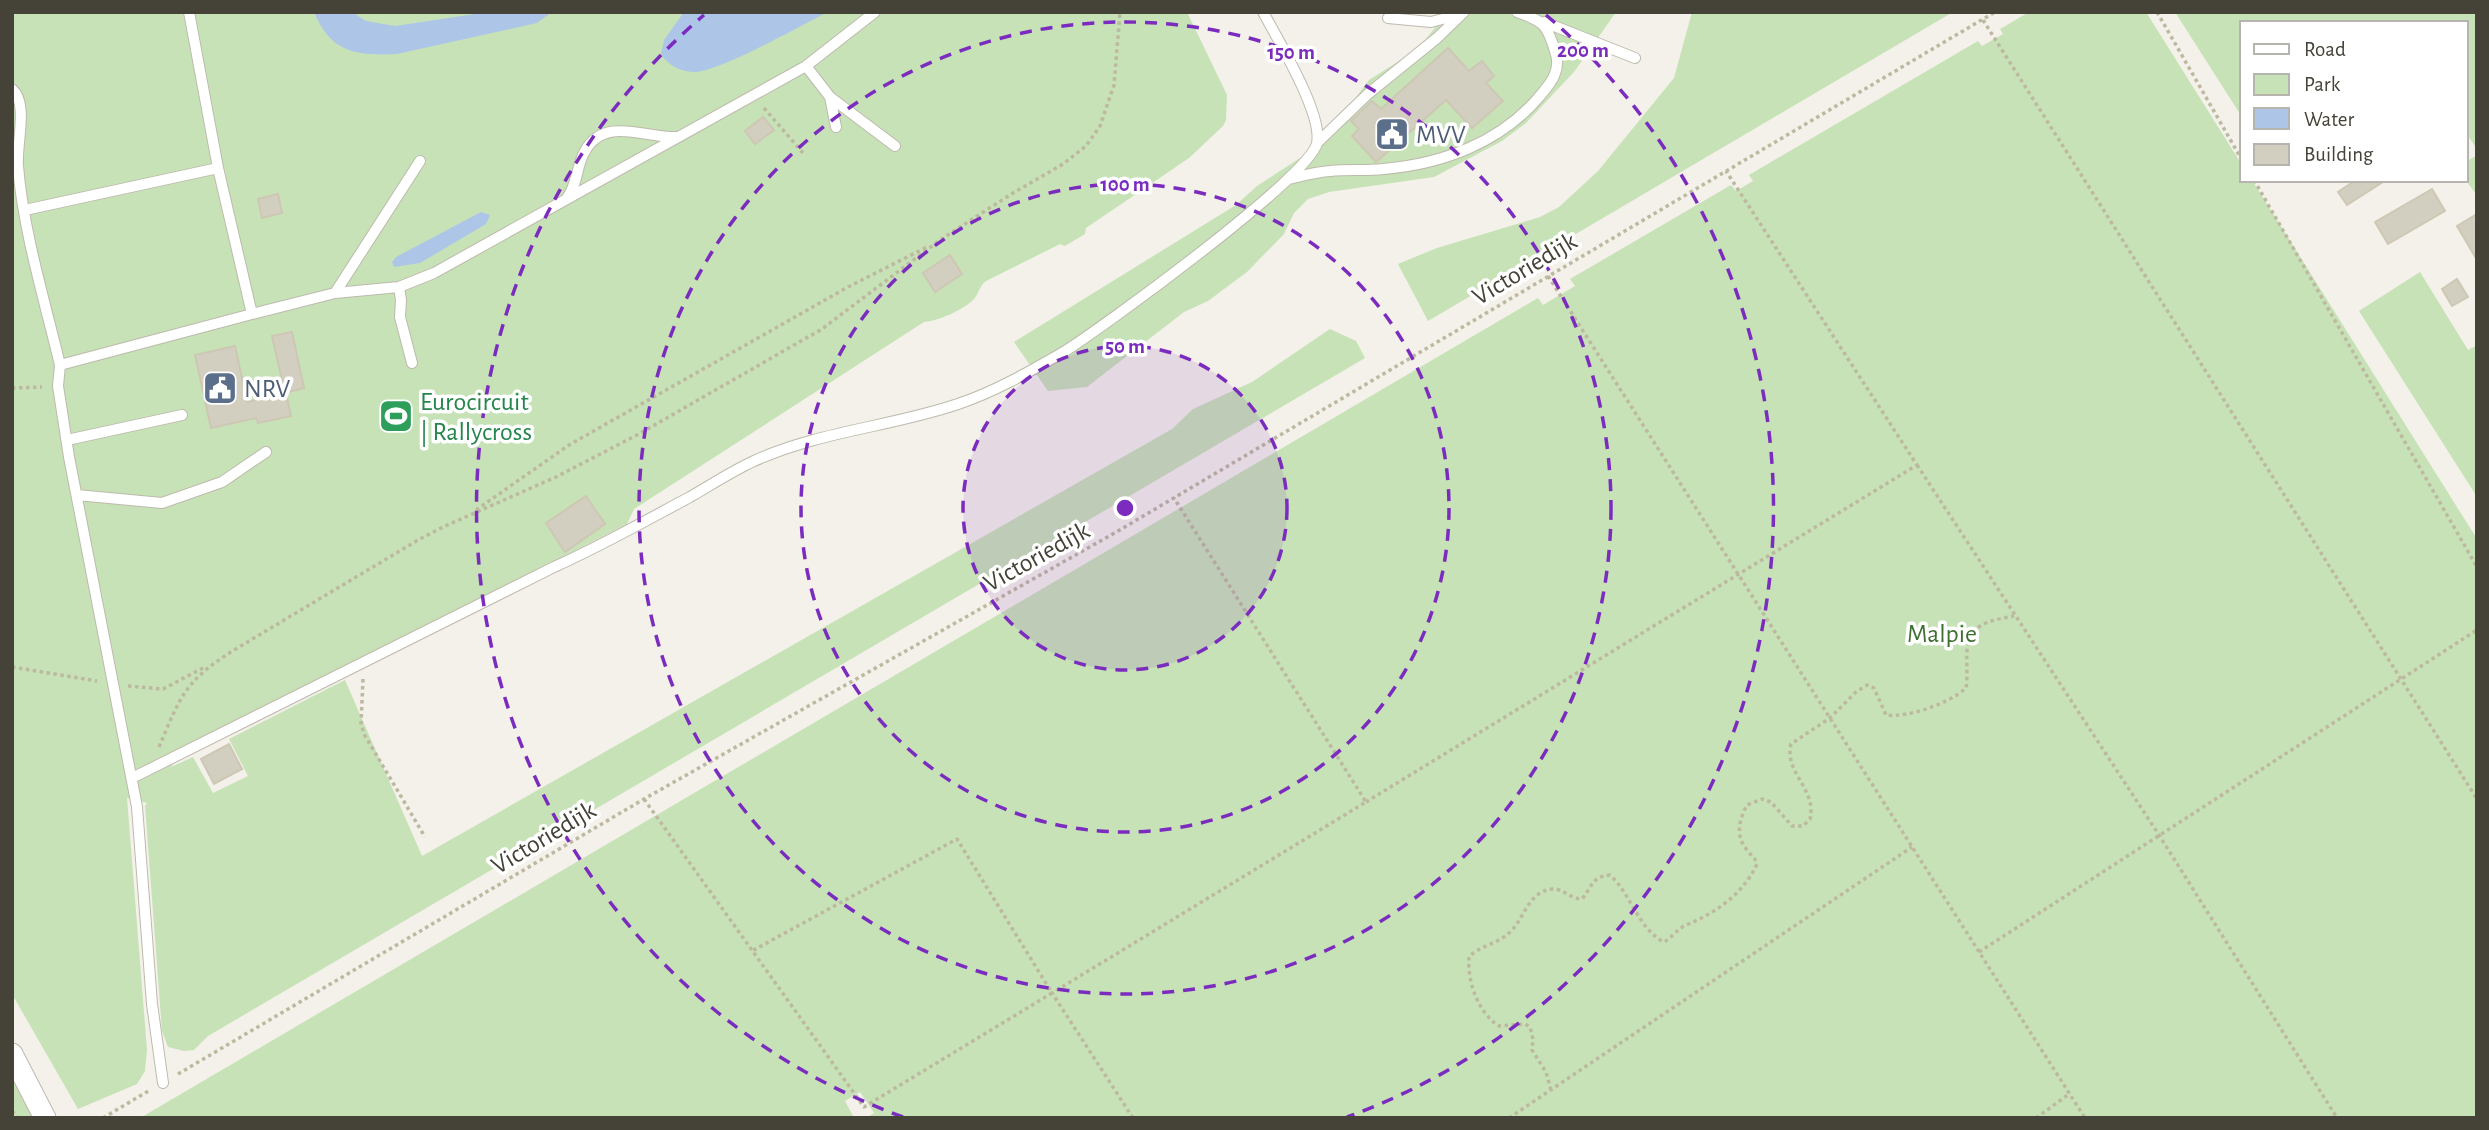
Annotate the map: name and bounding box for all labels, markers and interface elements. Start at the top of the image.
legend [2240,21,2468,182]
text: Road [2304,39,2346,60]
text: 200 m [1557,40,1609,61]
text: 150 m [1267,42,1315,63]
text: Park [2304,74,2341,95]
text: Water [2304,109,2354,130]
public building icon: MVV [1373,115,1411,153]
place label: MVV [1416,122,1466,148]
text: Building [2304,144,2374,165]
text: 100 m [1100,174,1150,195]
street label: Victoriedijk [1468,228,1581,310]
text: 50 m [1105,336,1145,357]
public building icon: NRV [201,369,239,407]
place label: NRV [244,376,291,402]
place label: Eurocircuit | Rallycross [420,389,532,447]
sports icon: Eurocircuit | Rallycross [377,397,415,435]
centre of rings [1113,496,1137,520]
street label: Victoriedijk [979,517,1094,597]
park label: Malpie [1907,621,1977,647]
street label: Victoriedijk [487,797,600,879]

